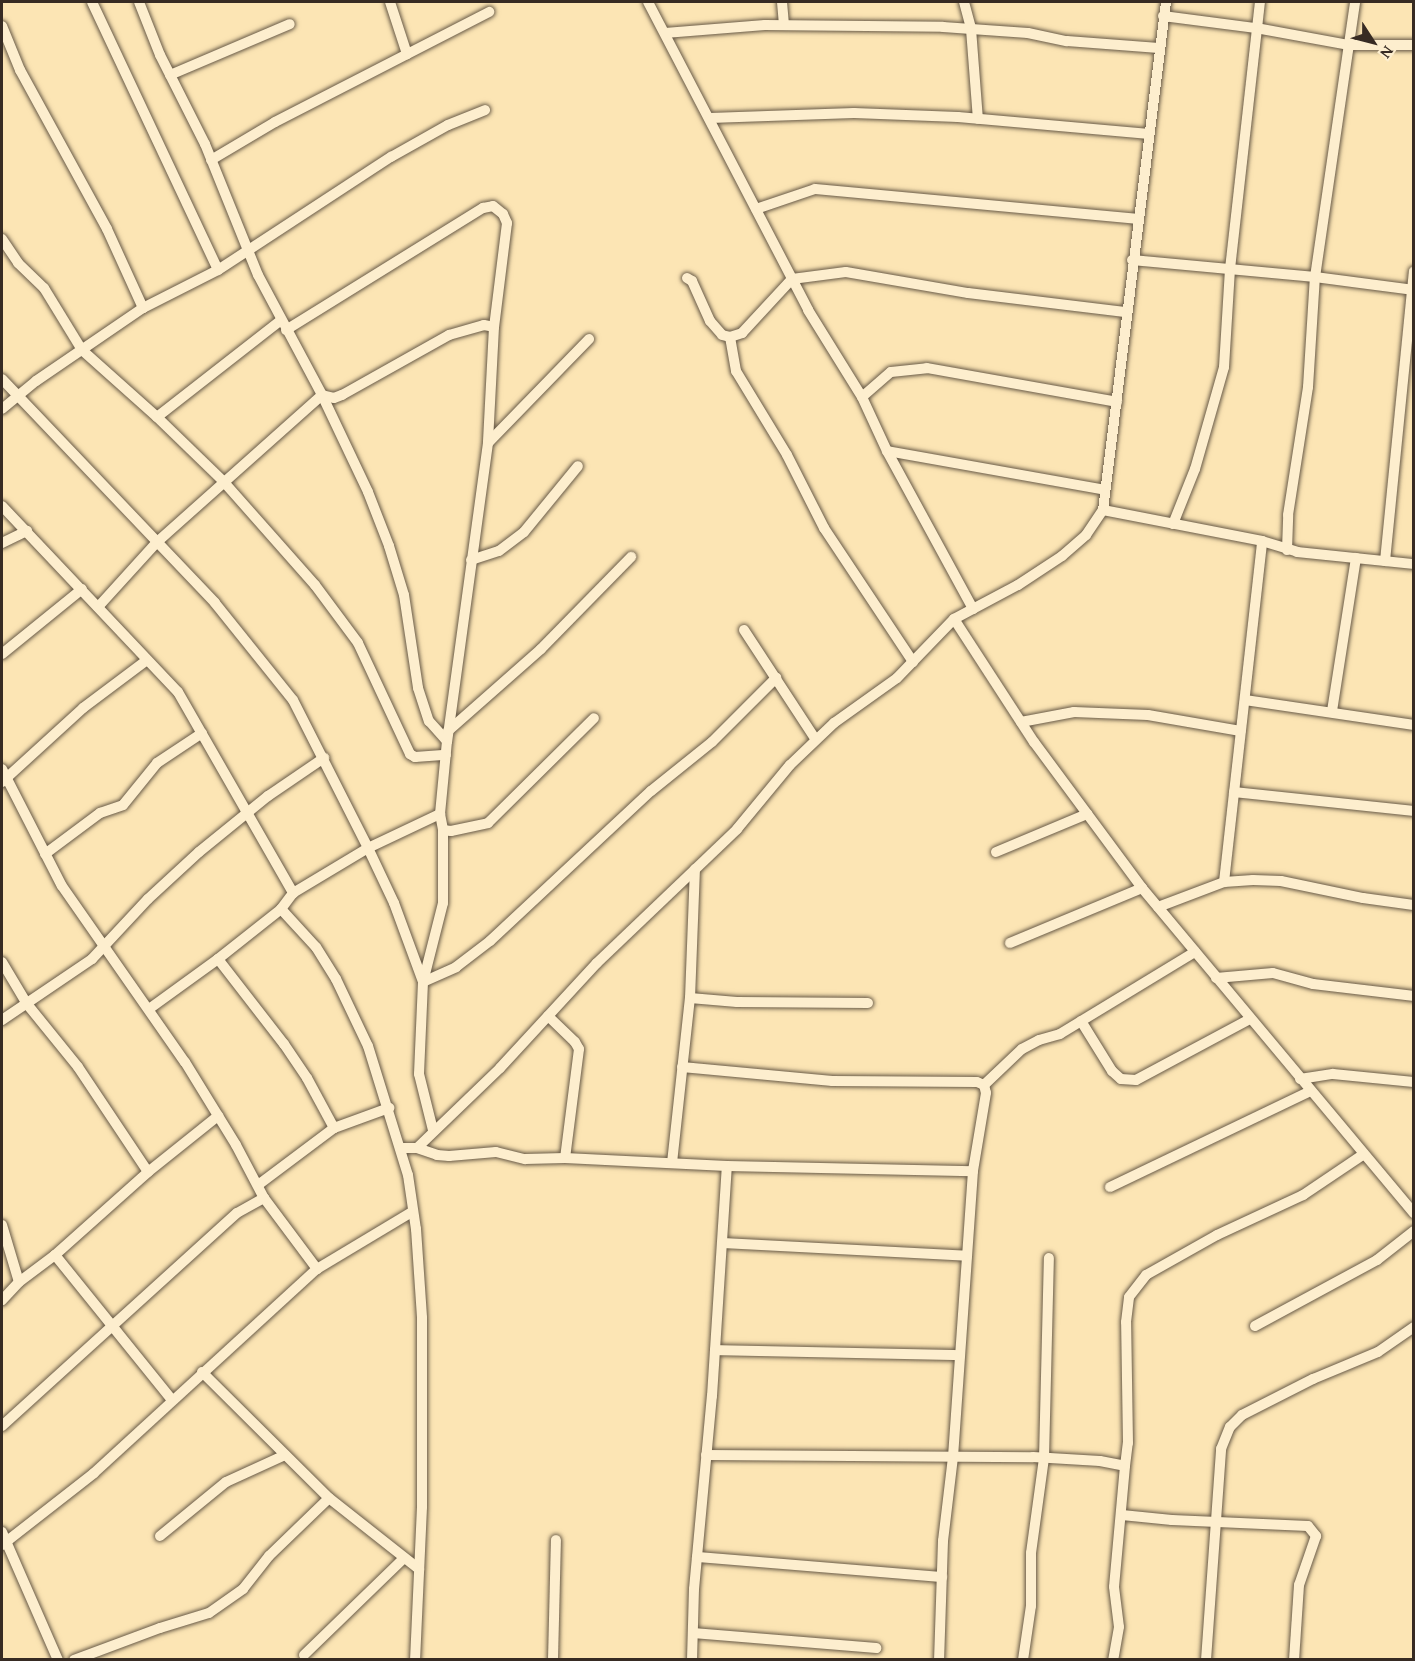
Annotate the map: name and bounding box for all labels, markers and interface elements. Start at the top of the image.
north arrow [1343,12,1403,72]
text: N [1375,41,1400,64]

